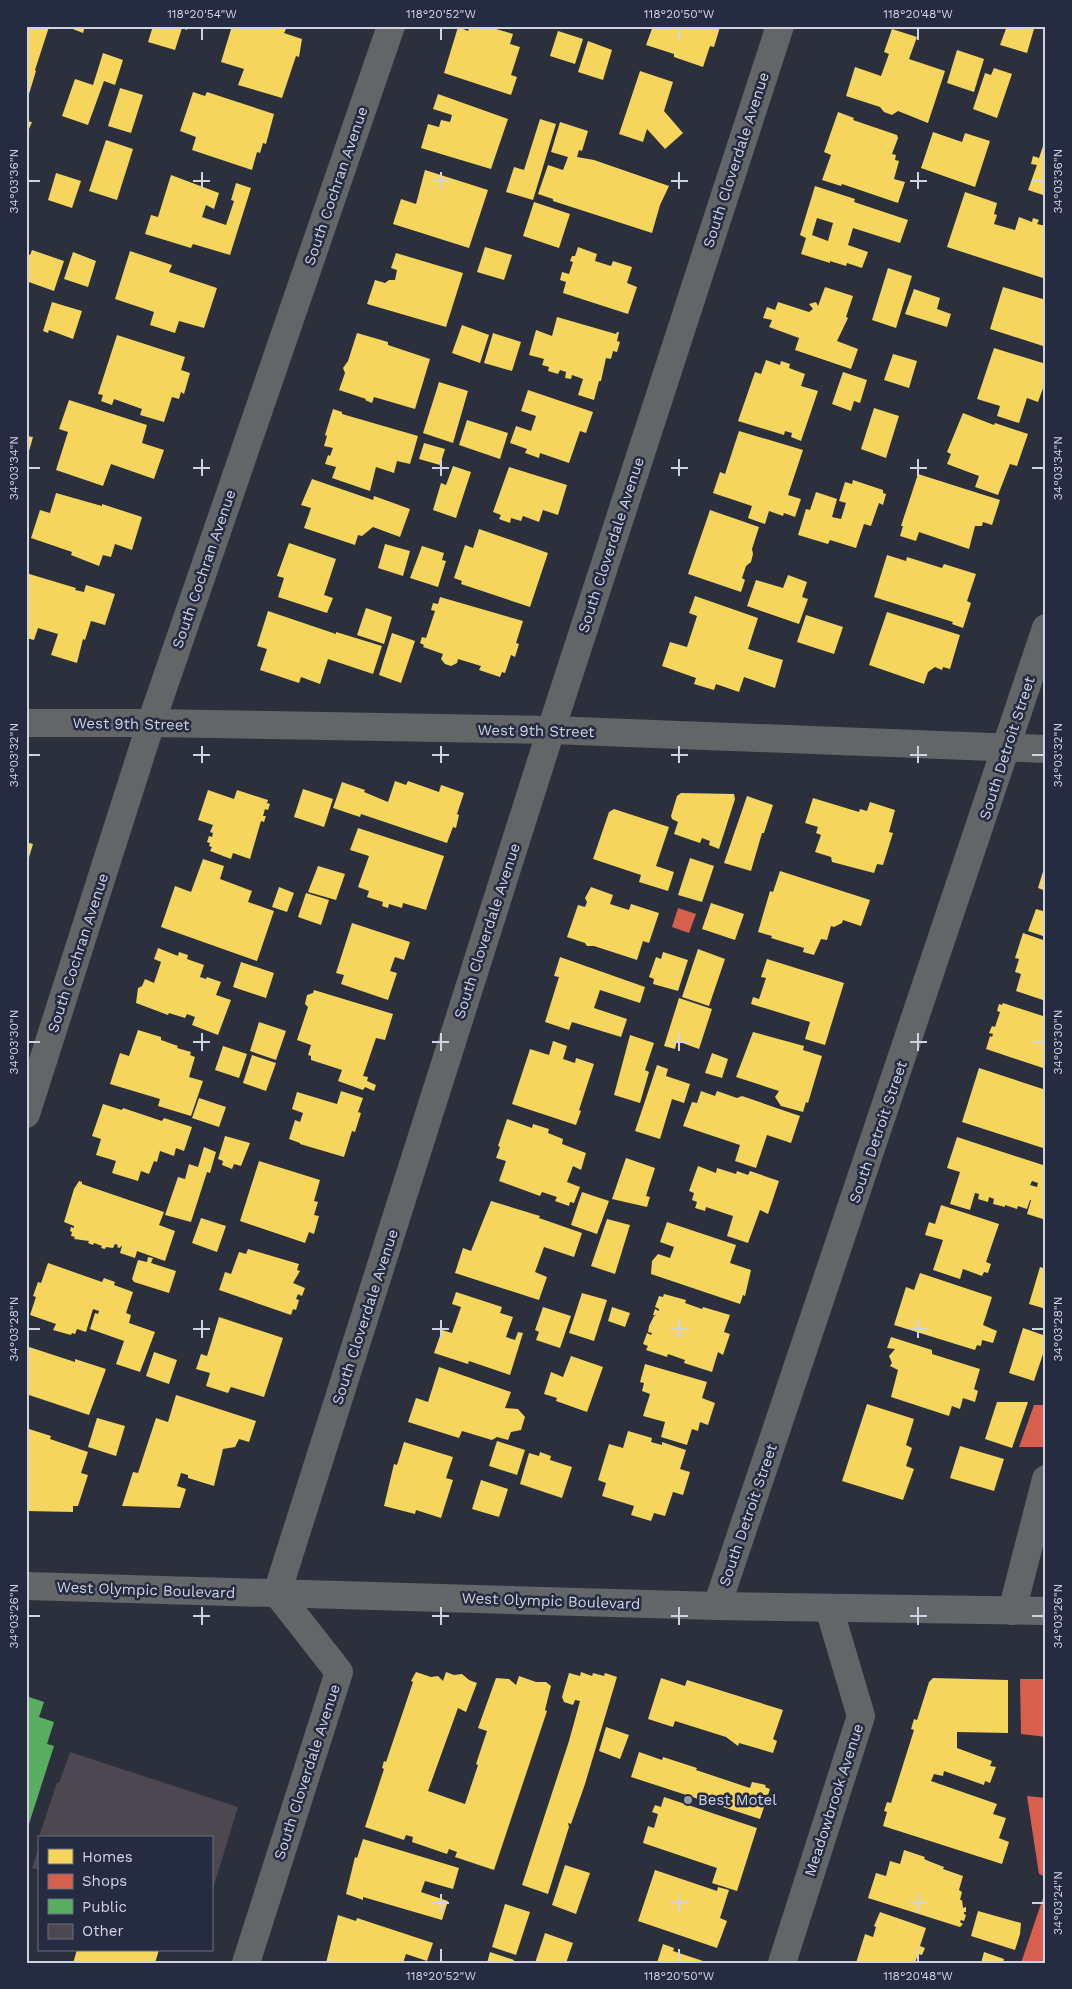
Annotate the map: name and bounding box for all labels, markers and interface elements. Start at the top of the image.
text: 118°20'54"W [167,7,237,21]
text: 118°20'52"W [406,7,476,21]
text: 118°20'50"W [644,7,715,21]
text: 118°20'48"W [883,7,953,21]
street label: South Cloverdale Avenue [699,70,773,250]
street label: South Cochran Avenue [300,104,372,268]
text: 34°03'36"N [7,149,21,213]
text: 34°03'36"N [1051,149,1065,213]
text: 34°03'34"N [7,436,21,500]
text: 34°03'34"N [1051,436,1065,500]
street label: South Cloverdale Avenue [574,455,648,635]
street label: South Cochran Avenue [168,487,240,651]
street label: South Detroit Street [975,673,1039,822]
street label: West 9th Street [72,714,190,734]
street label: West 9th Street [477,721,595,741]
text: 34°03'32"N [7,723,21,787]
text: 34°03'32"N [1051,723,1065,787]
street label: South Cloverdale Avenue [450,841,524,1021]
street label: South Cochran Avenue [44,871,112,1035]
text: 34°03'30"N [7,1010,21,1074]
text: 34°03'30"N [1051,1010,1065,1074]
street label: South Detroit Street [845,1058,911,1206]
street label: South Cloverdale Avenue [328,1227,402,1407]
text: 34°03'28"N [7,1297,21,1361]
text: 34°03'28"N [1051,1297,1065,1361]
street label: South Detroit Street [715,1441,781,1589]
street label: West Olympic Boulevard [56,1578,236,1602]
text: 34°03'26"N [7,1584,21,1648]
text: 34°03'26"N [1051,1584,1065,1648]
street label: West Olympic Boulevard [461,1589,641,1613]
street label: South Cloverdale Avenue [270,1682,344,1862]
street label: Meadowbrook Avenue [801,1721,867,1879]
place label: Best Motel [698,1791,777,1809]
marker: Best Motel [682,1794,694,1806]
legend [38,1836,212,1952]
text: Homes [82,1848,133,1866]
text: 34°03'24"N [1051,1871,1065,1935]
text: Shops [82,1872,127,1890]
text: Public [82,1898,127,1916]
text: Other [82,1922,124,1940]
text: 118°20'52"W [406,1969,476,1983]
text: 118°20'50"W [644,1969,715,1983]
text: 118°20'48"W [883,1969,953,1983]

